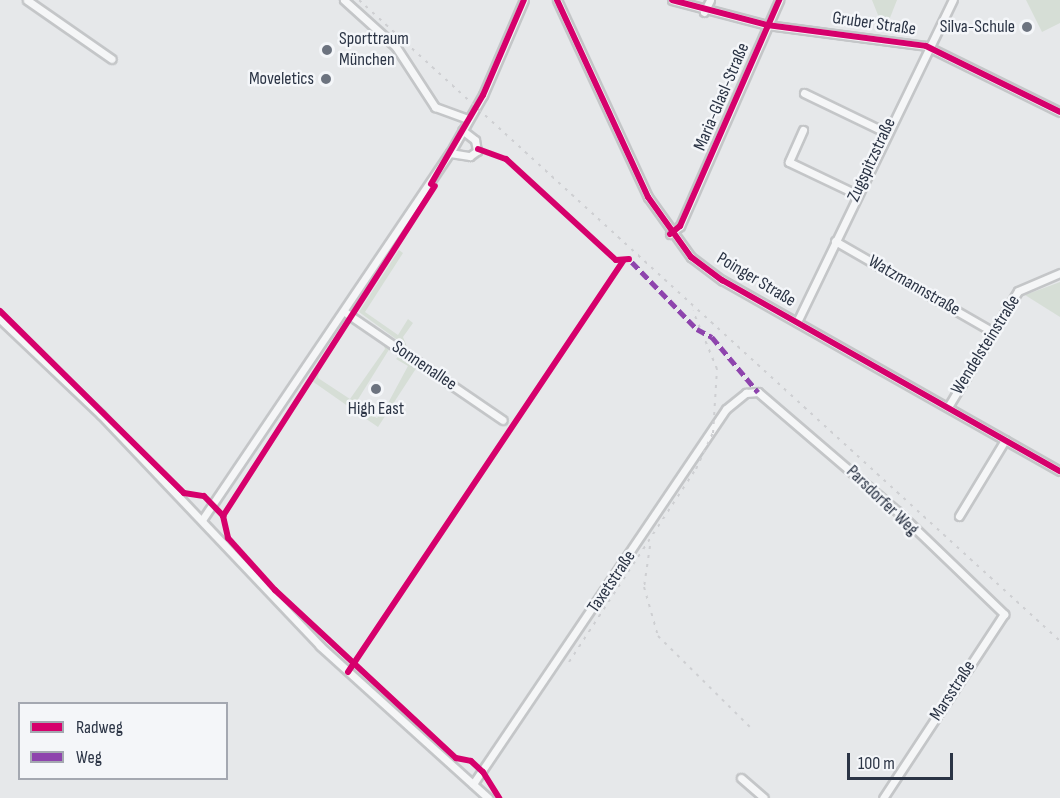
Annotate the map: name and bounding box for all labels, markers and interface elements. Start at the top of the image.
street label: Gruber Straße [831,7,917,41]
place label: Silva-Schule [940,16,1015,38]
marker: Silva-Schule [1020,20,1034,34]
place label: Sporttraum München [339,29,409,72]
street label: Maria-Glasl-Straße [690,40,754,154]
marker: Sporttraum München [320,43,334,57]
place label: Moveletics [249,68,314,90]
marker: Moveletics [319,72,333,86]
street label: Zugspitzstraße [843,115,901,205]
street label: Poinger Straße [713,248,799,312]
street label: Watzmannstraße [864,251,964,321]
street label: Wendelsteinstraße [947,291,1025,399]
street label: Sonnenallee [387,336,461,396]
marker: High East [369,382,383,396]
place label: High East [348,398,404,420]
street label: Parsdorfer Weg [841,461,923,541]
street label: Taxetstraße [583,547,641,617]
street label: Marsstraße [926,657,980,725]
legend [18,702,228,780]
text: Radweg [76,717,123,738]
scale bar [850,741,956,779]
text: Weg [76,747,102,768]
text: 100 m [858,753,895,774]

